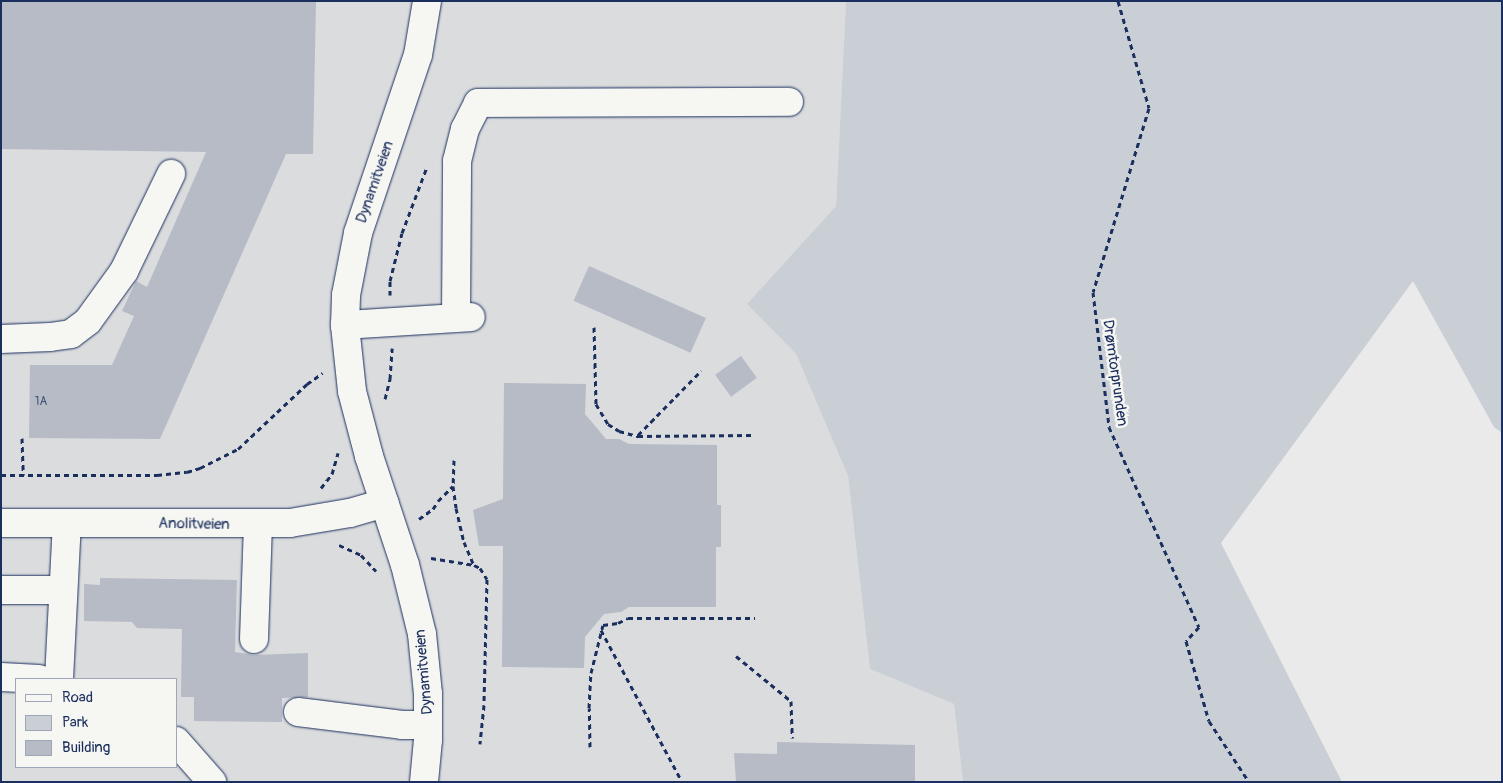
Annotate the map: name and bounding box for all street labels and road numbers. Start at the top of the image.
street label: Dynamitveien [353,139,397,225]
street label: Drømtorprunden [1099,319,1131,427]
street label: Anolitveien [158,514,230,534]
street label: Dynamitveien [411,629,437,715]

